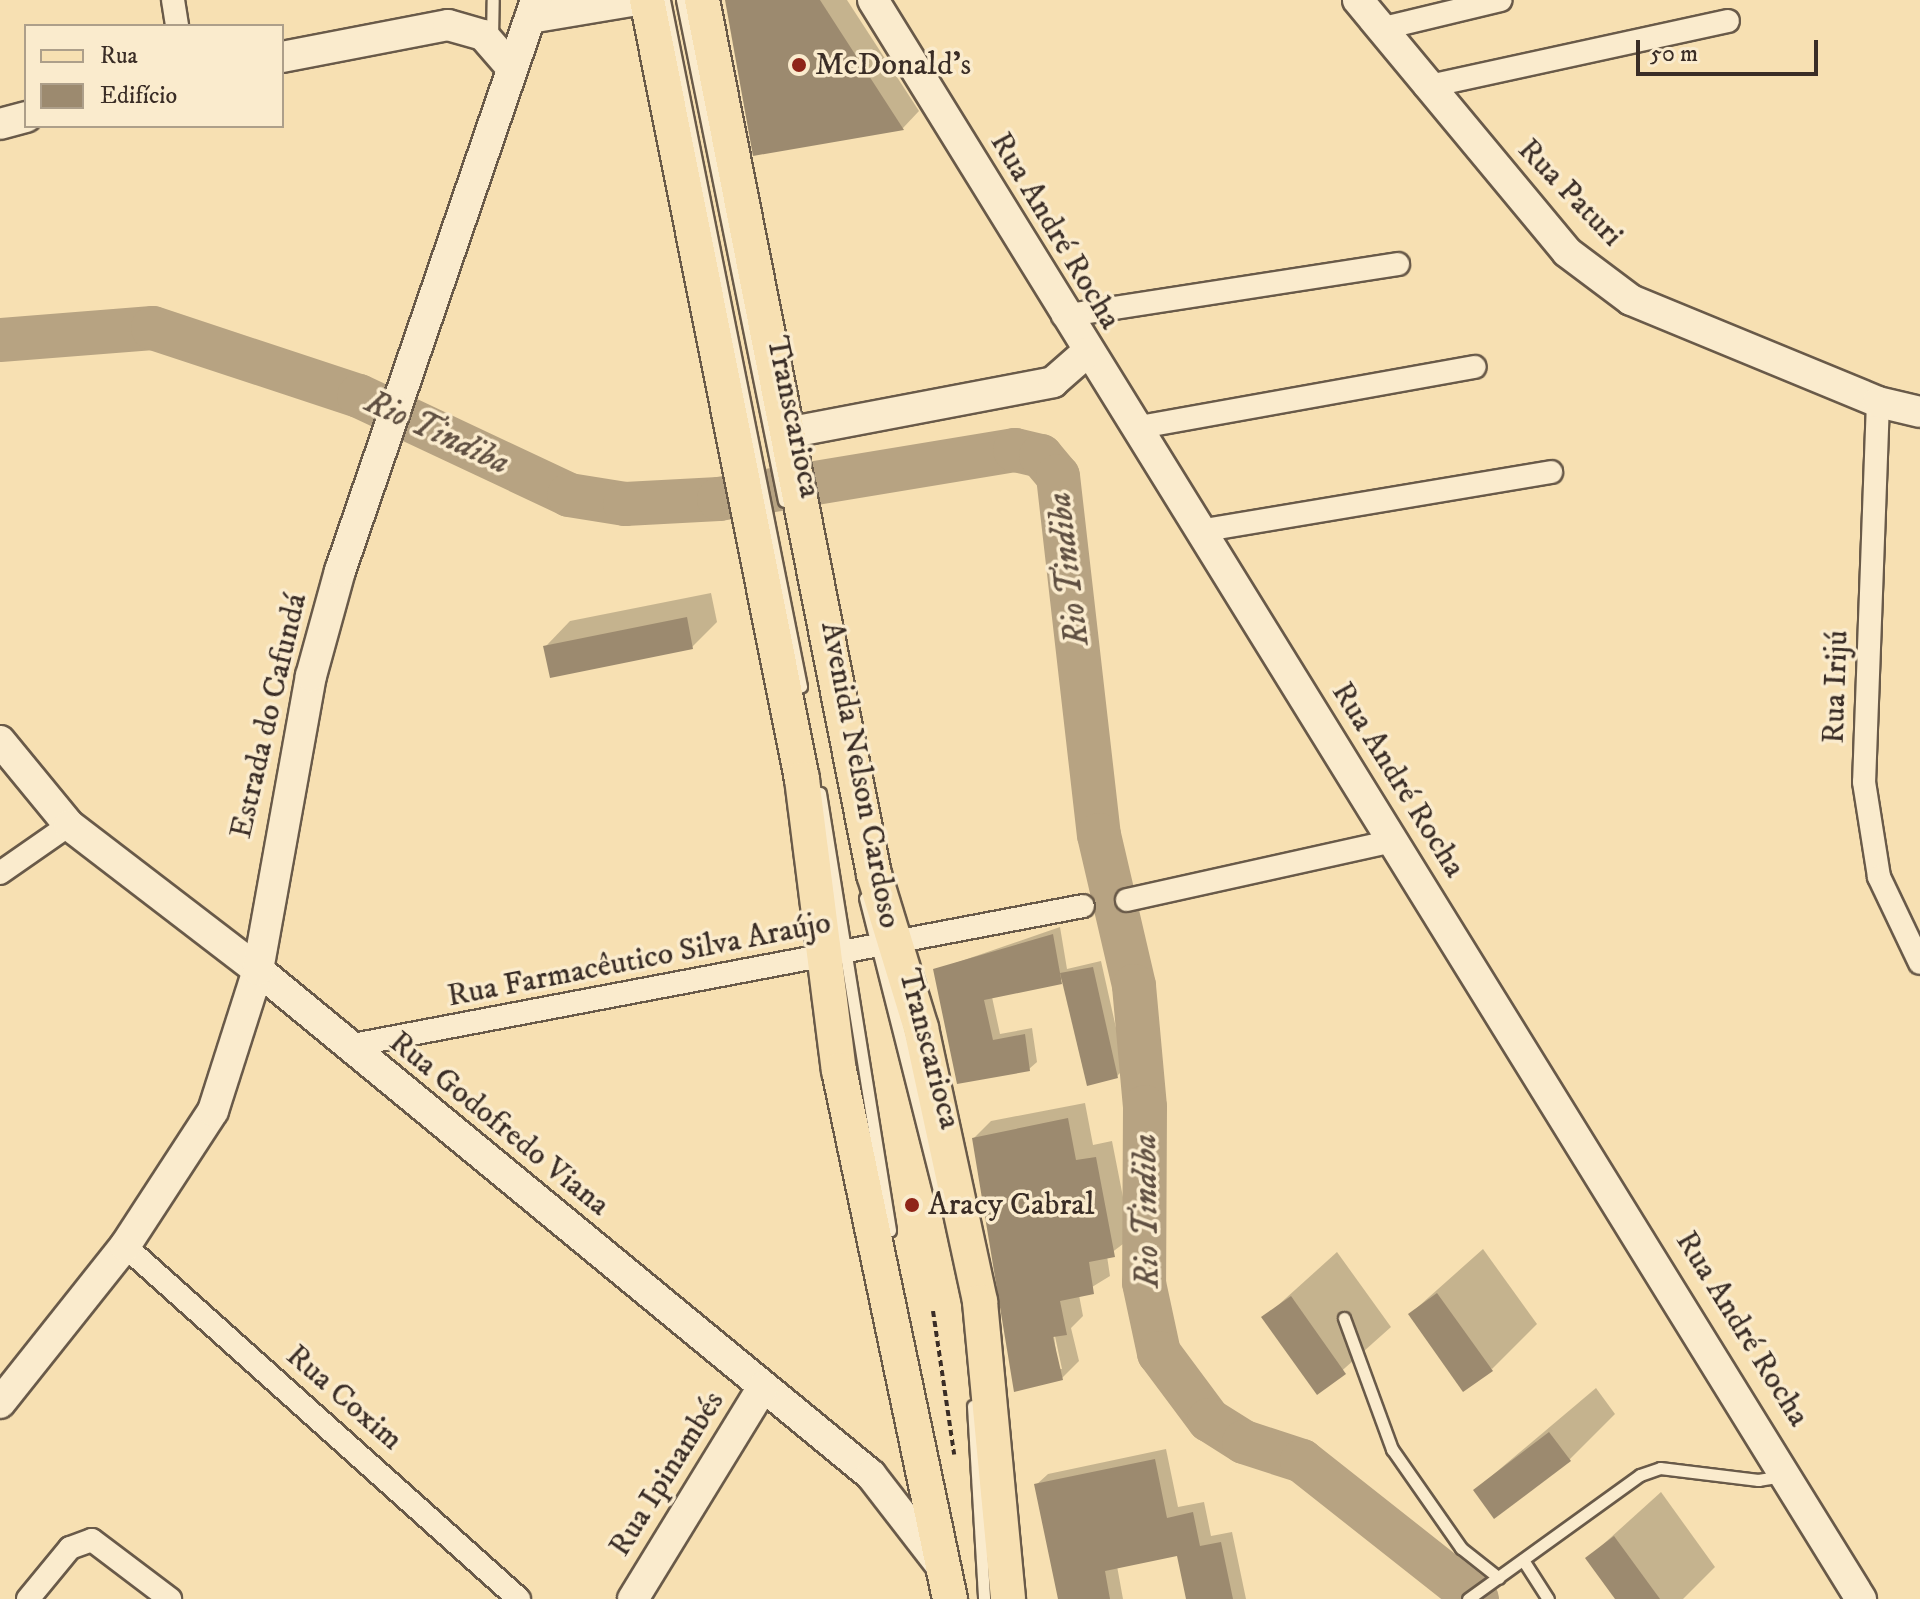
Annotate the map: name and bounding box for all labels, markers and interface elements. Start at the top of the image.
legend [24,24,284,128]
scale bar [1640,24,1822,74]
text: 50 m [1650,39,1698,69]
text: Rua [100,41,138,71]
place label: McDonald's [815,46,971,84]
marker: McDonald's [790,56,808,74]
text: Edifício [100,81,177,111]
street label: Rua André Rocha [981,126,1129,336]
street label: Rua Paturi [1509,131,1631,255]
street label: Transcarioca [757,333,829,501]
water label: Rio Tindiba [358,382,516,484]
water label: Rio Tindiba [1039,490,1099,648]
street label: Estrada do Cafundá [222,590,316,842]
street label: Avenida Nelson Cardoso [811,619,909,931]
street label: Rua Irijú [1815,630,1857,744]
street label: Rua André Rocha [1323,675,1473,885]
street label: Rua Farmacêutico Silva Araújo [444,904,834,1016]
street label: Transcarioca [889,965,969,1133]
street label: Rua Godofredo Viana [381,1023,617,1225]
water label: Rio Tindiba [1125,1133,1169,1289]
place label: Aracy Cabral [928,1186,1095,1224]
marker: Aracy Cabral [903,1196,921,1214]
street label: Rua André Rocha [1667,1224,1817,1434]
street label: Rua Coxim [278,1337,410,1459]
street label: Rua Ipinambés [601,1384,733,1564]

